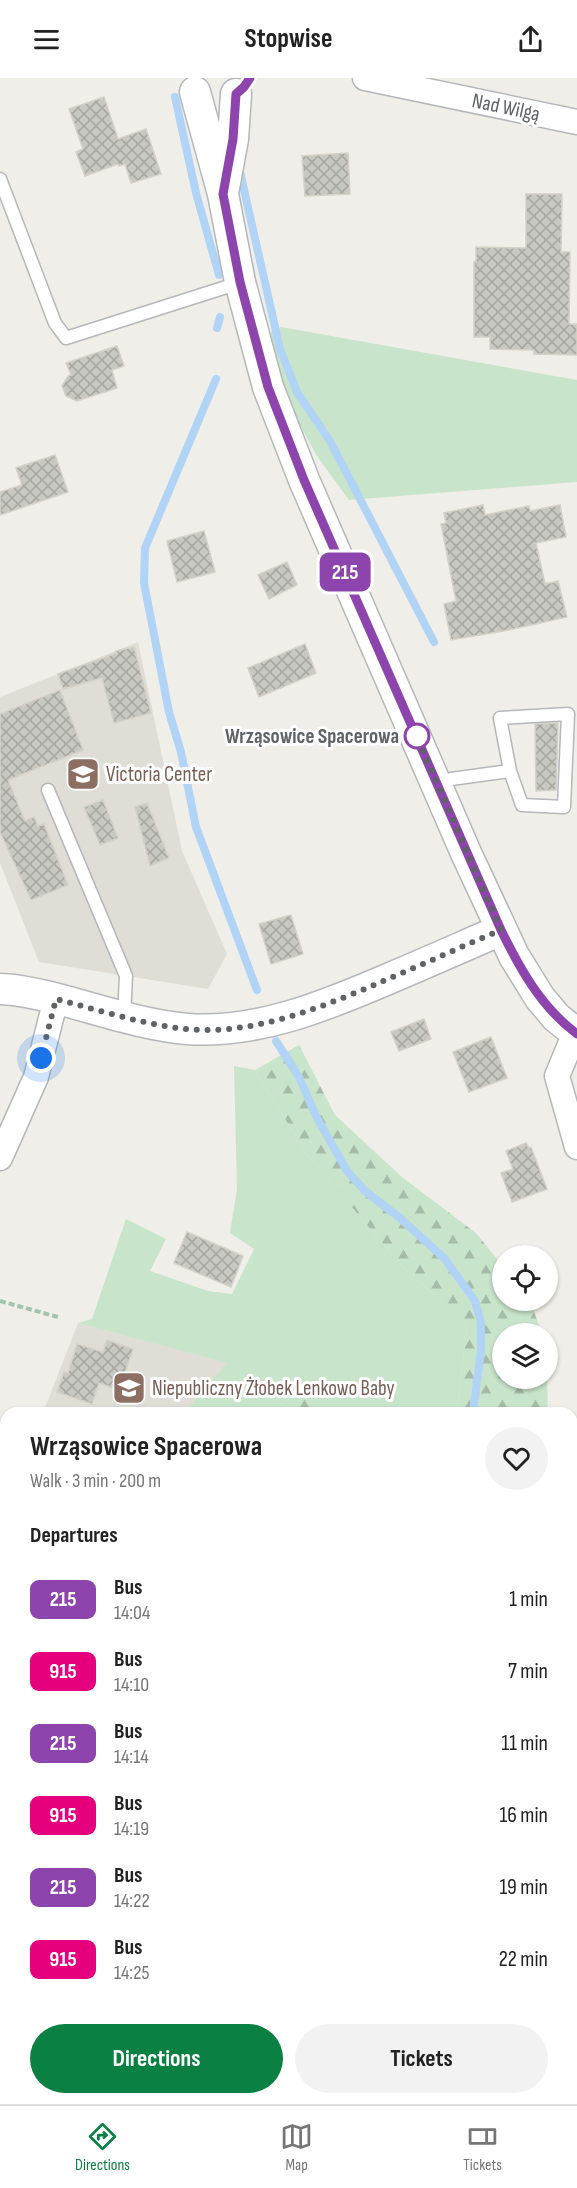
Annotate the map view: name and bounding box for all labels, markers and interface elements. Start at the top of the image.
icon: menu [30,23,63,56]
text: Stopwise [245,23,332,55]
icon: share [514,23,547,56]
street label: Nad Wilgą [470,88,542,127]
line badge: 215 [310,552,380,592]
text: 215 [332,560,358,585]
marker: Wrząsowice Spacerowa [404,723,430,749]
place label: Wrząsowice Spacerowa [225,724,399,749]
school or university icon: Victoria Center [65,756,101,792]
place label: Victoria Center [106,762,212,787]
your location [26,1043,56,1073]
map controls [492,1245,558,1389]
button: locate [492,1245,558,1311]
button: layers [492,1323,558,1389]
school or university icon: Niepubliczny Żłobek Lenkowo Baby [111,1370,147,1406]
place label: Niepubliczny Żłobek Lenkowo Baby [152,1376,395,1401]
button: heart [485,1427,548,1490]
text: Wrząsowice Spacerowa [30,1430,262,1463]
text: Walk · 3 min · 200 m [30,1469,161,1493]
text: Departures [30,1522,118,1549]
text: Bus [114,1574,143,1601]
text: 1 min [509,1586,548,1613]
text: 215 [50,1587,76,1612]
text: 14:04 [114,1601,150,1625]
text: Bus [114,1646,143,1673]
text: 7 min [508,1658,548,1685]
text: 915 [49,1659,77,1684]
text: 14:10 [114,1673,149,1697]
text: Bus [114,1718,143,1745]
text: 11 min [501,1730,548,1757]
text: 215 [50,1731,76,1756]
text: 14:14 [114,1745,149,1769]
text: Bus [114,1790,143,1817]
text: 16 min [500,1802,548,1829]
text: 915 [49,1803,77,1828]
text: 14:19 [114,1817,149,1841]
text: Bus [114,1862,143,1889]
text: 19 min [499,1874,548,1901]
text: 215 [50,1875,76,1900]
text: 14:22 [114,1889,150,1913]
text: Bus [114,1934,143,1961]
text: 22 min [499,1946,548,1973]
text: 915 [49,1947,77,1972]
text: 14:25 [114,1961,149,1985]
button: Directions [30,2024,283,2093]
button: Tickets [295,2024,548,2093]
tab: Directions [75,2120,130,2175]
tab: Map [280,2120,313,2175]
tab: Tickets [463,2120,502,2175]

